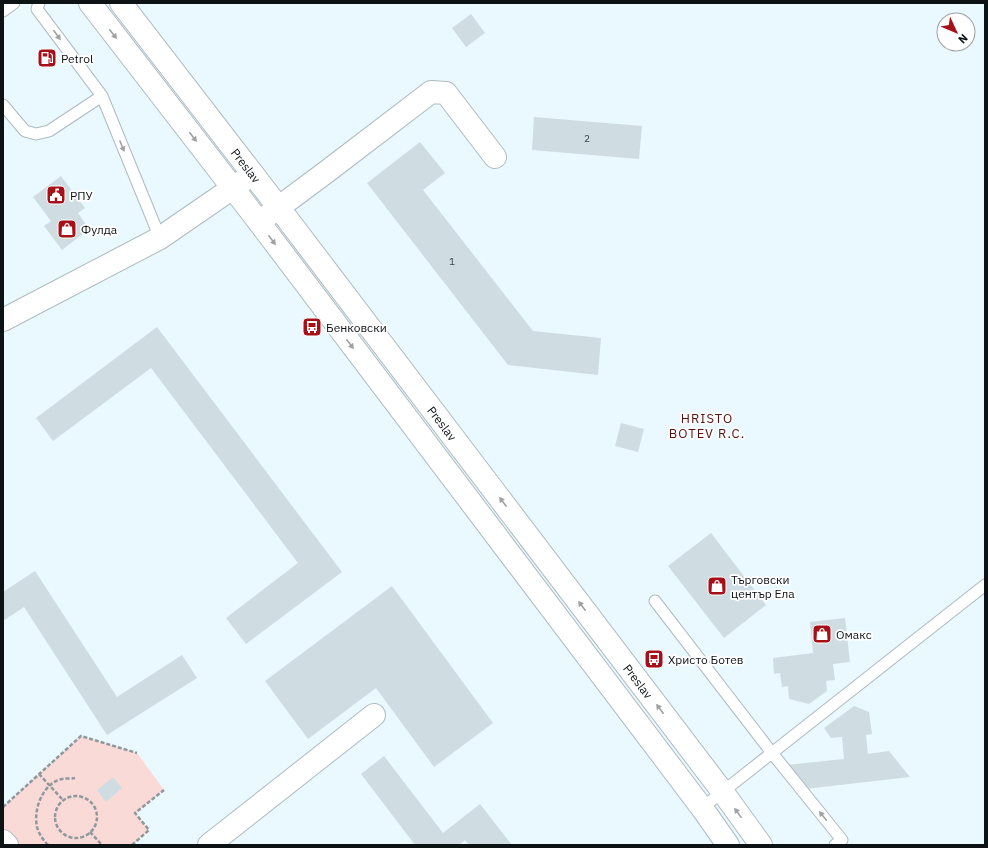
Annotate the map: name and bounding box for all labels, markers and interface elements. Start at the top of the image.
north arrow [936,12,976,52]
one-way arrow [109,28,118,39]
one-way arrow [53,30,61,41]
text: N [955,31,971,47]
fuel station icon: Petrol [36,47,58,69]
place label: Petrol [61,51,93,66]
one-way arrow [188,132,196,142]
house number: 2 [584,132,590,145]
one-way arrow [120,141,126,153]
street label: Preslav [228,145,264,186]
public building icon: РПУ [45,184,67,206]
place label: РПУ [70,188,93,203]
shop icon: Фулда [56,218,78,240]
place label: Фулда [81,222,118,237]
one-way arrow [268,235,276,245]
house number: 1 [449,255,455,268]
bus stop icon: Бенковски [301,316,323,338]
place label: Бенковски [326,320,387,335]
one-way arrow [346,338,355,349]
street label: Preslav [425,403,460,443]
district label: HRISTO BOTEV R.C. [669,410,745,442]
one-way arrow [499,497,507,508]
place label: Търговски център Ела [731,572,795,601]
shop icon: Търговски център Ела [706,575,728,597]
one-way arrow [577,600,586,611]
shop icon: Омакс [811,623,833,645]
place label: Омакс [836,627,872,642]
bus stop icon: Христо Ботев [643,648,665,670]
place label: Христо Ботев [668,652,744,667]
street label: Preslav [621,661,656,701]
one-way arrow [656,704,664,715]
one-way arrow [734,808,742,819]
one-way arrow [818,811,827,821]

